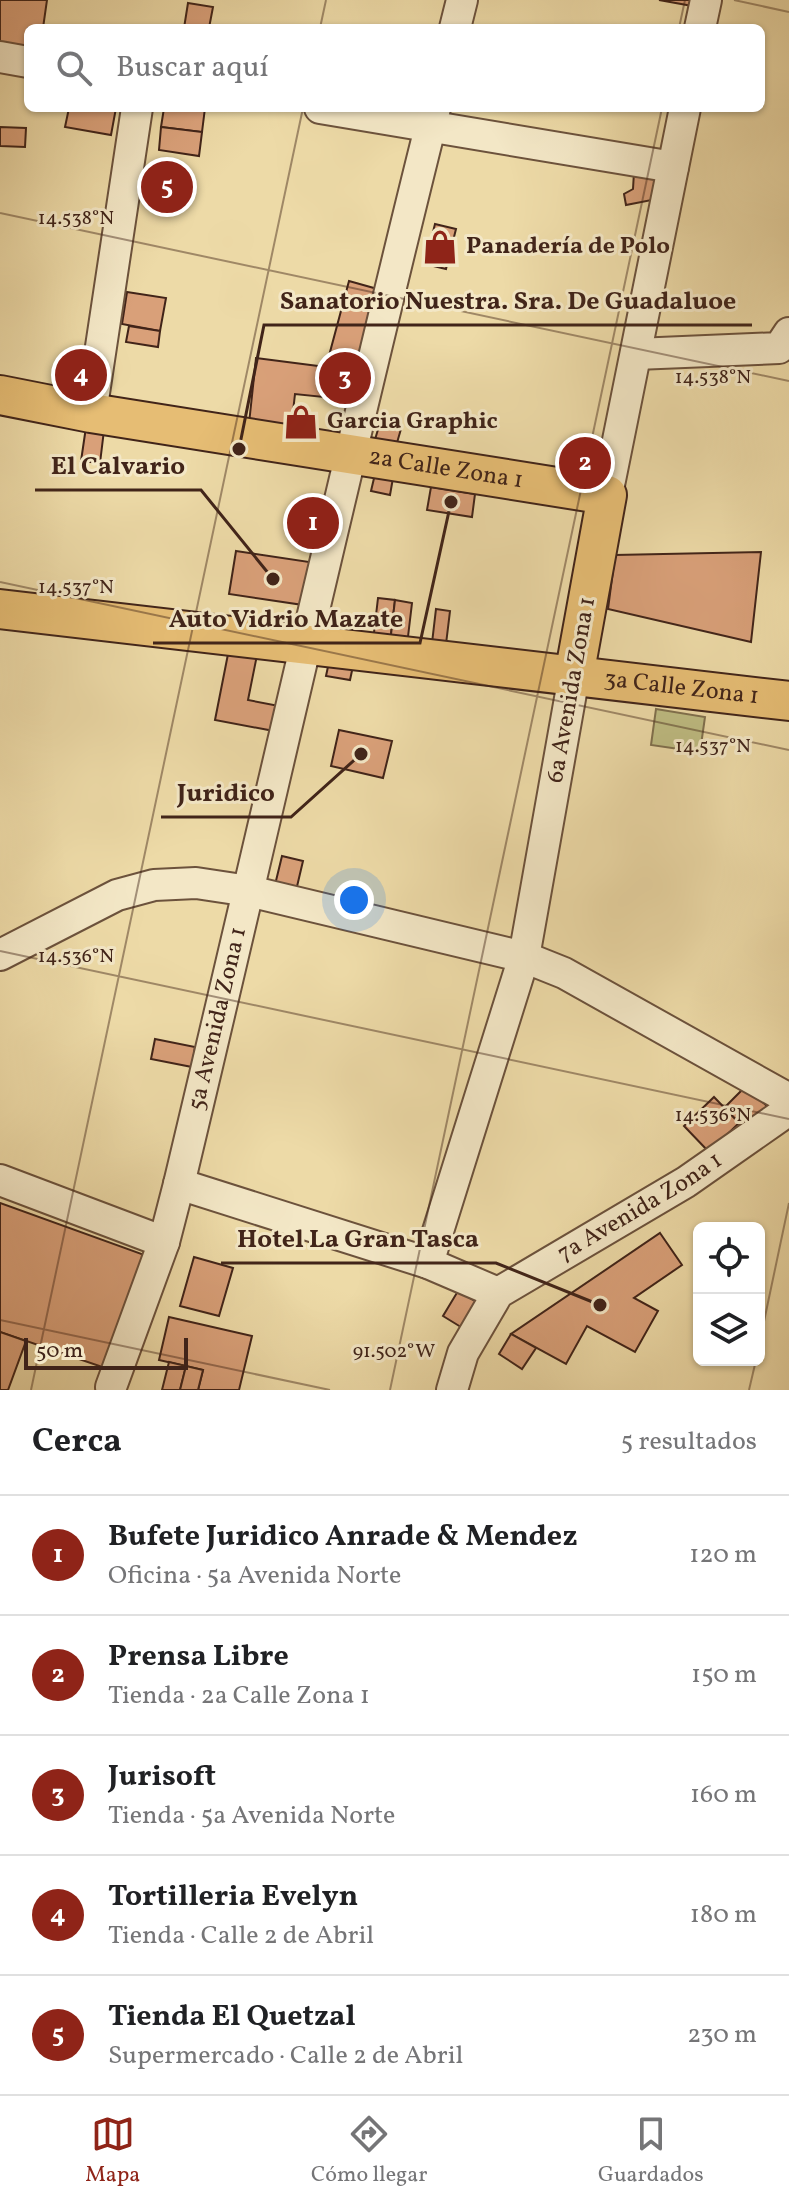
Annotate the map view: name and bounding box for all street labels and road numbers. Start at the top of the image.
street label: 2a Calle Zona 1 [366,440,526,498]
street label: 6a Avenida Zona 1 [539,594,605,786]
street label: 3a Calle Zona 1 [602,663,761,714]
street label: 5a Avenida Zona 1 [180,924,256,1114]
street label: 7a Avenida Zona 1 [551,1144,730,1271]

